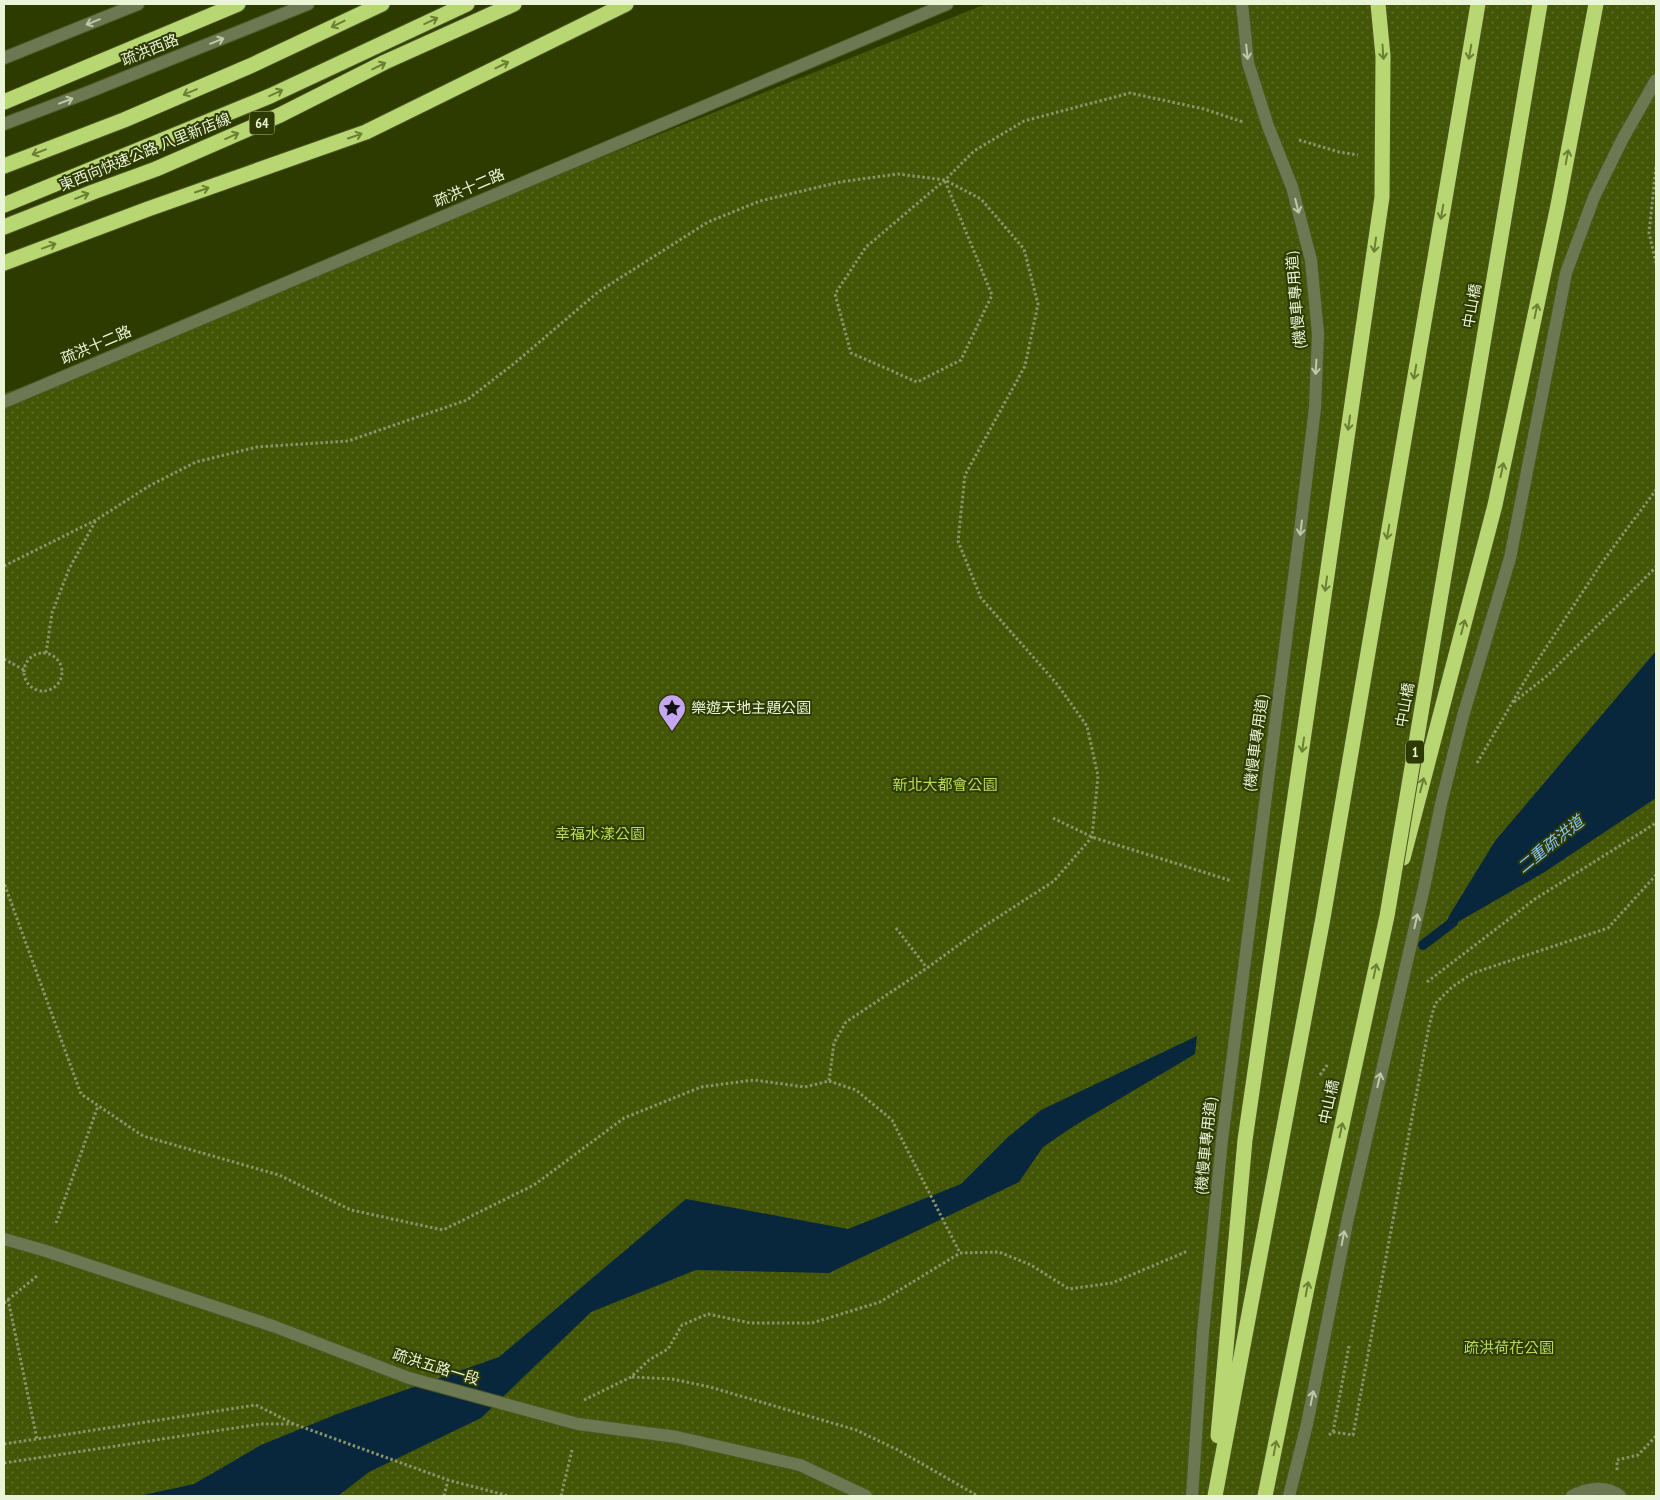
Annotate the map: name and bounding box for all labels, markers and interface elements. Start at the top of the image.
one-way arrow [423,15,438,25]
one-way arrow [86,18,101,27]
one-way arrow [330,19,345,29]
street label: 疏洪西路 [118,29,181,70]
one-way arrow [209,35,224,45]
one-way arrow [1464,43,1474,59]
one-way arrow [1242,44,1252,60]
one-way arrow [1378,44,1387,60]
one-way arrow [371,60,386,70]
one-way arrow [494,60,509,70]
one-way arrow [183,87,198,97]
one-way arrow [268,88,283,98]
one-way arrow [58,96,73,105]
street label: 東西向快速公路 八里新店線 [56,108,233,195]
road number: 64 [250,112,274,134]
one-way arrow [224,130,239,140]
one-way arrow [347,130,363,140]
one-way arrow [32,148,47,157]
one-way arrow [1563,149,1572,165]
street label: 疏洪十二路 [431,164,507,211]
one-way arrow [194,185,209,194]
one-way arrow [74,191,89,200]
one-way arrow [1293,198,1302,214]
one-way arrow [1437,204,1447,220]
one-way arrow [1370,237,1380,253]
one-way arrow [42,240,57,249]
street label: (機慢車專用道) [1282,250,1309,349]
street label: 中山橋 [1458,282,1485,330]
one-way arrow [1531,303,1541,319]
street label: 疏洪十二路 [58,321,134,368]
one-way arrow [1312,358,1321,374]
one-way arrow [1410,364,1420,380]
one-way arrow [1344,415,1354,431]
one-way arrow [1498,462,1508,478]
one-way arrow [1295,520,1305,536]
one-way arrow [1383,524,1393,540]
one-way arrow [1321,576,1331,592]
one-way arrow [1459,620,1468,636]
street label: 中山橋 [1391,681,1418,729]
place icon: 樂遊天地主題公園 [657,693,687,732]
street label: (機慢車專用道) [1239,693,1272,792]
place label: 樂遊天地主題公園 [691,698,811,717]
one-way arrow [1297,737,1307,753]
road number: 1 [1406,740,1424,764]
park label: 新北大都會公園 [892,775,998,794]
one-way arrow [1417,777,1427,793]
water label: 二重疏洪道 [1513,810,1589,877]
park label: 幸福水漾公園 [555,824,645,843]
one-way arrow [1412,914,1421,930]
one-way arrow [1371,964,1380,980]
one-way arrow [1375,1072,1384,1088]
street label: 中山橋 [1315,1078,1342,1126]
street label: (機慢車專用道) [1191,1096,1220,1195]
one-way arrow [1337,1123,1346,1139]
one-way arrow [1339,1231,1349,1247]
one-way arrow [1303,1282,1312,1298]
park label: 疏洪荷花公園 [1464,1338,1554,1357]
street label: 疏洪五路一段 [390,1344,482,1389]
one-way arrow [1308,1390,1317,1406]
one-way arrow [1271,1441,1280,1457]

